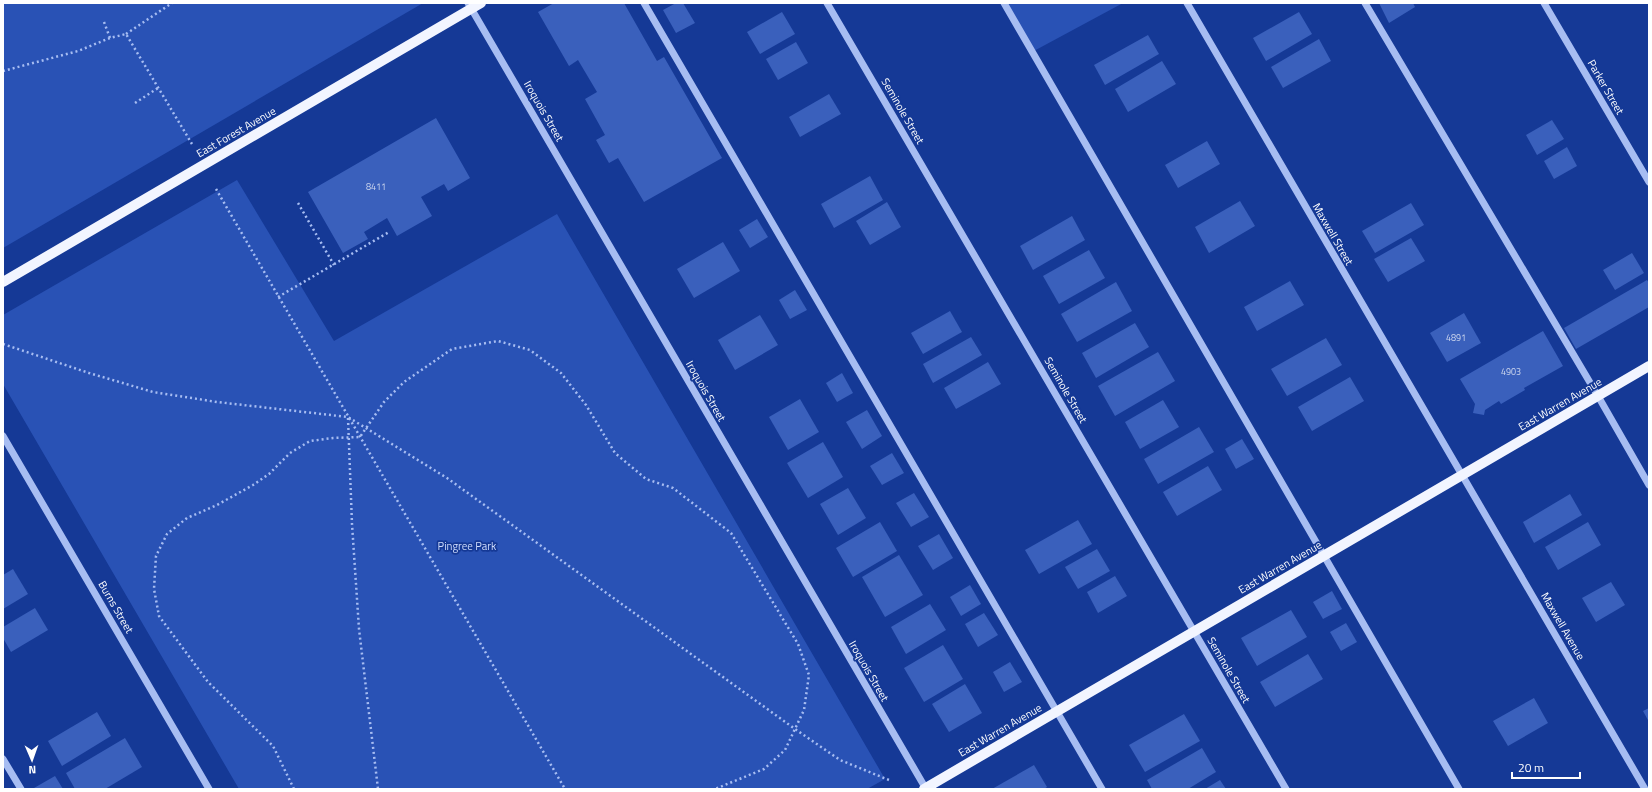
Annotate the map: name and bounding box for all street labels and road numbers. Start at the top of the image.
street label: Parker Street [1584,57,1628,118]
street label: Seminole Street [878,75,928,147]
street label: Iroquois Street [520,78,568,145]
street label: East Forest Avenue [193,102,279,161]
street label: Maxwell Street [1309,200,1357,268]
street label: Seminole Street [1041,354,1091,426]
street label: Iroquois Street [682,358,730,425]
street label: East Warren Avenue [1515,373,1605,434]
street label: East Warren Avenue [1235,536,1325,597]
street label: Burns Street [95,578,138,636]
street label: Maxwell Avenue [1537,589,1589,663]
street label: Seminole Street [1204,634,1254,706]
street label: Iroquois Street [845,638,893,705]
street label: East Warren Avenue [955,699,1045,760]

